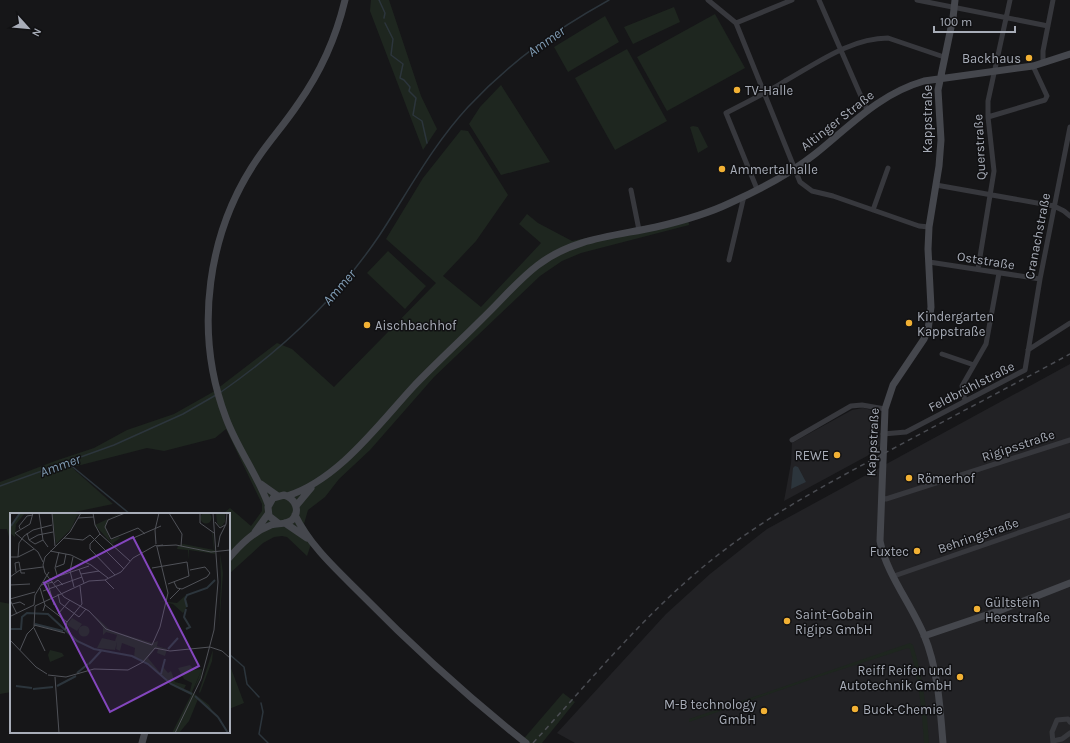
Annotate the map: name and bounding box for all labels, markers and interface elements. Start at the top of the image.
north arrow [8,8,48,48]
scale bar [934,8,1015,34]
text: 100 m [940,15,972,29]
water label: Ammer [524,22,569,60]
text: N [29,26,44,39]
place label: Backhaus [962,51,1021,66]
marker: Backhaus [1024,53,1034,63]
place label: TV-Halle [745,83,793,98]
street label: Kappstraße [920,84,935,153]
marker: TV-Halle [732,85,742,95]
street label: Altinger Straße [798,87,877,154]
street label: Querstraße [970,113,989,180]
place label: Ammertalhalle [730,162,818,177]
marker: Ammertalhalle [717,164,727,174]
street label: Cranachstraße [1022,191,1053,281]
street label: Oststraße [956,249,1016,273]
water label: Ammer [319,265,360,309]
place label: Kindergarten Kappstraße [917,309,994,339]
place label: Aischbachhof [375,318,457,333]
marker: Kindergarten Kappstraße [904,318,914,328]
marker: Aischbachhof [362,320,372,330]
street label: Feldbrühlstraße [926,358,1017,415]
street label: Kappstraße [863,407,882,477]
street label: Rigipsstraße [980,427,1057,464]
place label: REWE [795,448,829,463]
water label: Ammer [37,450,84,481]
marker: REWE [832,450,842,460]
place label: Römerhof [917,471,976,486]
marker: Römerhof [904,473,914,483]
inset map [10,513,230,733]
street label: Behringstraße [936,515,1021,556]
place label: Fuxtec [870,544,909,559]
marker: Fuxtec [912,546,922,556]
place label: Gültstein Heerstraße [985,595,1050,625]
marker: Gültstein Heerstraße [972,604,982,614]
place label: Saint-Gobain Rigips GmbH [795,607,873,637]
marker: Saint-Gobain Rigips GmbH [782,616,792,626]
place label: Reiff Reifen und Autotechnik GmbH [839,663,952,693]
marker: Reiff Reifen und Autotechnik GmbH [955,672,965,682]
place label: M-B technology GmbH [664,697,756,727]
place label: Buck-Chemie [863,702,943,717]
marker: Buck-Chemie [850,704,860,714]
marker: M-B technology GmbH [759,706,769,716]

